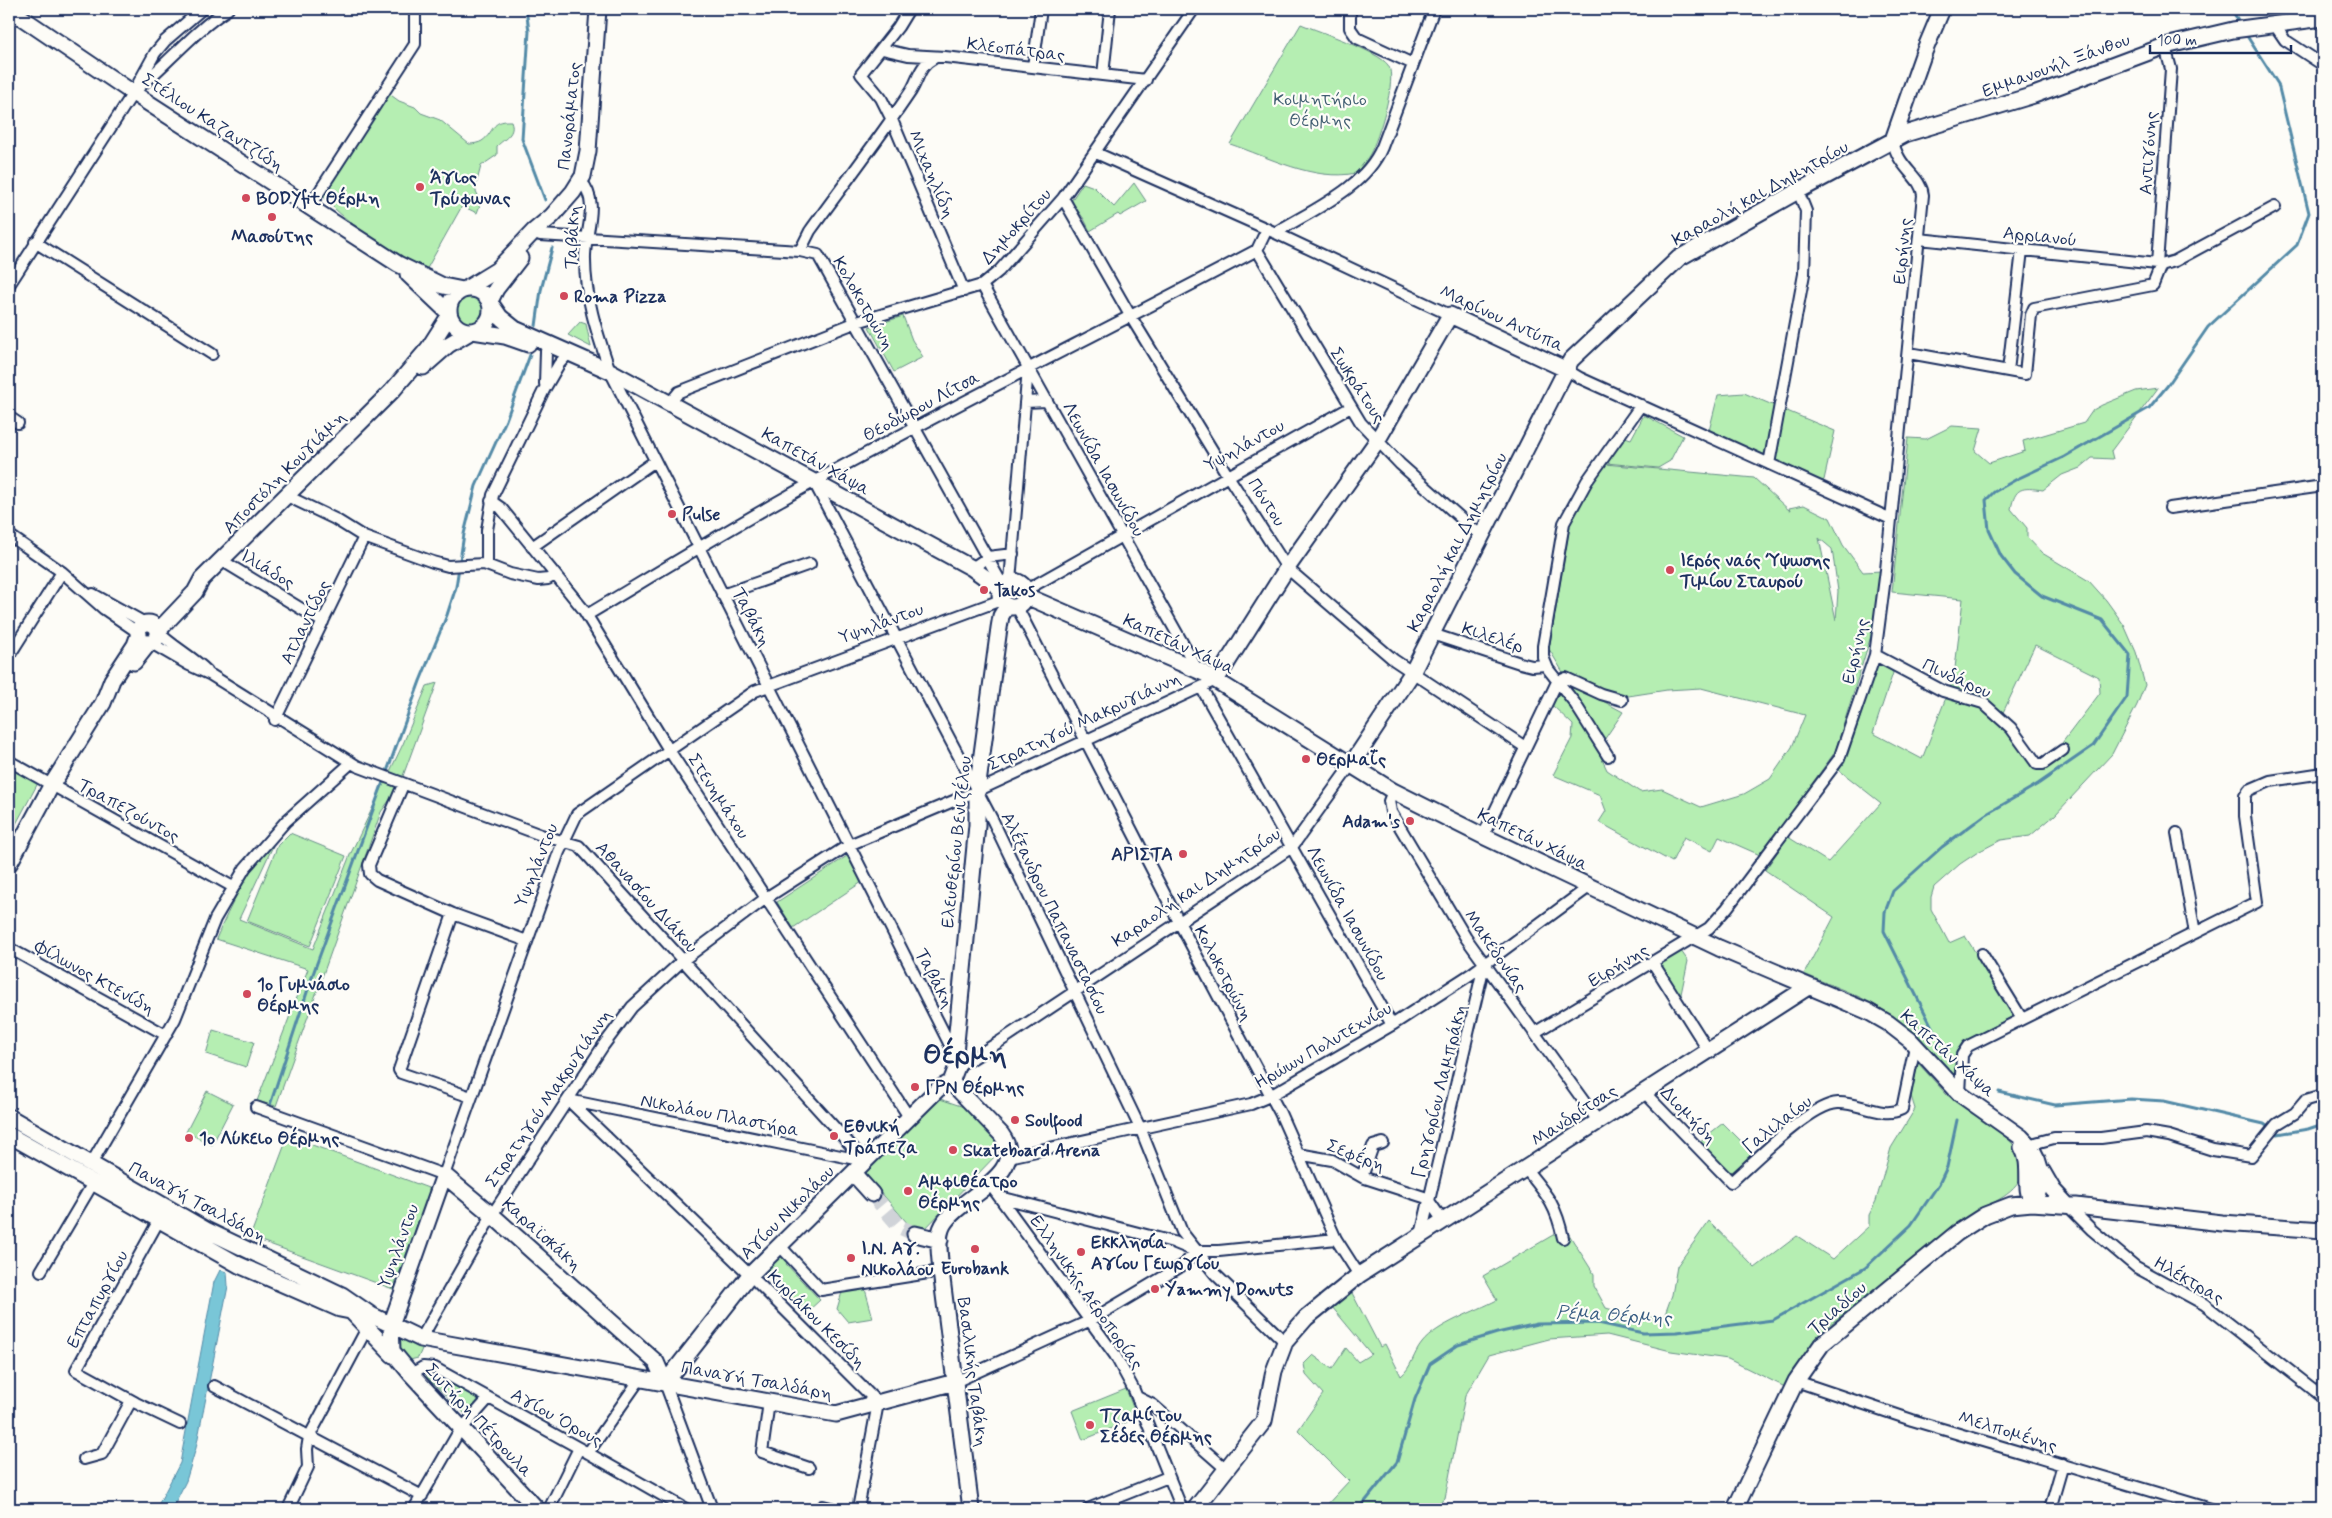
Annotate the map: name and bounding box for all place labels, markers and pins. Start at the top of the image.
place label: Άγιος Τρύφωνας [429,166,511,211]
marker: Άγιος Τρύφωνας [414,181,426,193]
place label: BODYfit Θέρμη [256,186,380,211]
marker: BODYfit Θέρμη [240,192,252,204]
marker: Μασούτης [266,211,278,223]
place label: Μασούτης [231,225,313,249]
place label: Roma Pizza [574,285,667,309]
marker: Roma Pizza [558,290,570,302]
place label: Pulse [682,503,720,527]
marker: Pulse [666,508,678,520]
place label: Ιερός ναός Ύψωσης Τιμίου Σταυρού [1679,549,1830,594]
marker: Ιερός ναός Ύψωσης Τιμίου Σταυρού [1664,564,1676,576]
place label: Takos [994,579,1035,603]
marker: Takos [978,584,990,596]
place label: Θερμαΐς [1316,748,1386,772]
marker: Θερμαΐς [1300,753,1312,765]
place label: Adam's [1342,810,1400,834]
marker: Adam's [1404,815,1416,827]
place label: ΑΡΙΣΤΑ [1111,843,1173,867]
marker: ΑΡΙΣΤΑ [1177,848,1189,860]
place label: 1ο Γυμνάσιο Θέρμης [257,973,350,1018]
marker: 1ο Γυμνάσιο Θέρμης [241,988,253,1000]
place label: ΓΡΝ Θέρμης [925,1075,1025,1100]
marker: ΓΡΝ Θέρμης [909,1081,921,1093]
place label: Soulfood [1025,1109,1083,1135]
marker: Soulfood [1009,1114,1021,1126]
place label: Εθνική Τράπεζα [843,1115,918,1160]
place label: 1ο Λύκειο Θέρμης [199,1126,339,1151]
marker: Εθνική Τράπεζα [828,1130,840,1142]
marker: 1ο Λύκειο Θέρμης [183,1132,195,1144]
place label: Skateboard Arena [963,1139,1100,1163]
marker: Skateboard Arena [947,1144,959,1156]
place label: Αμφιθέατρο Θέρμης [918,1169,1018,1215]
marker: Αμφιθέατρο Θέρμης [902,1185,914,1197]
place label: Εκκλησία Αγίου Γεωργίου [1091,1231,1219,1276]
place label: Ι.Ν. Αγ. Νικολάου [861,1237,933,1282]
marker: Eurobank [969,1243,981,1255]
marker: Εκκλησία Αγίου Γεωργίου [1075,1246,1087,1258]
marker: Ι.Ν. Αγ. Νικολάου [845,1252,857,1264]
place label: Eurobank [941,1257,1009,1281]
place label: Yammy Donuts [1165,1278,1293,1302]
marker: Yammy Donuts [1149,1283,1161,1295]
place label: Τζαμί του Σέδες Θέρμης [1099,1404,1212,1449]
marker: Τζαμί του Σέδες Θέρμης [1084,1419,1096,1431]

